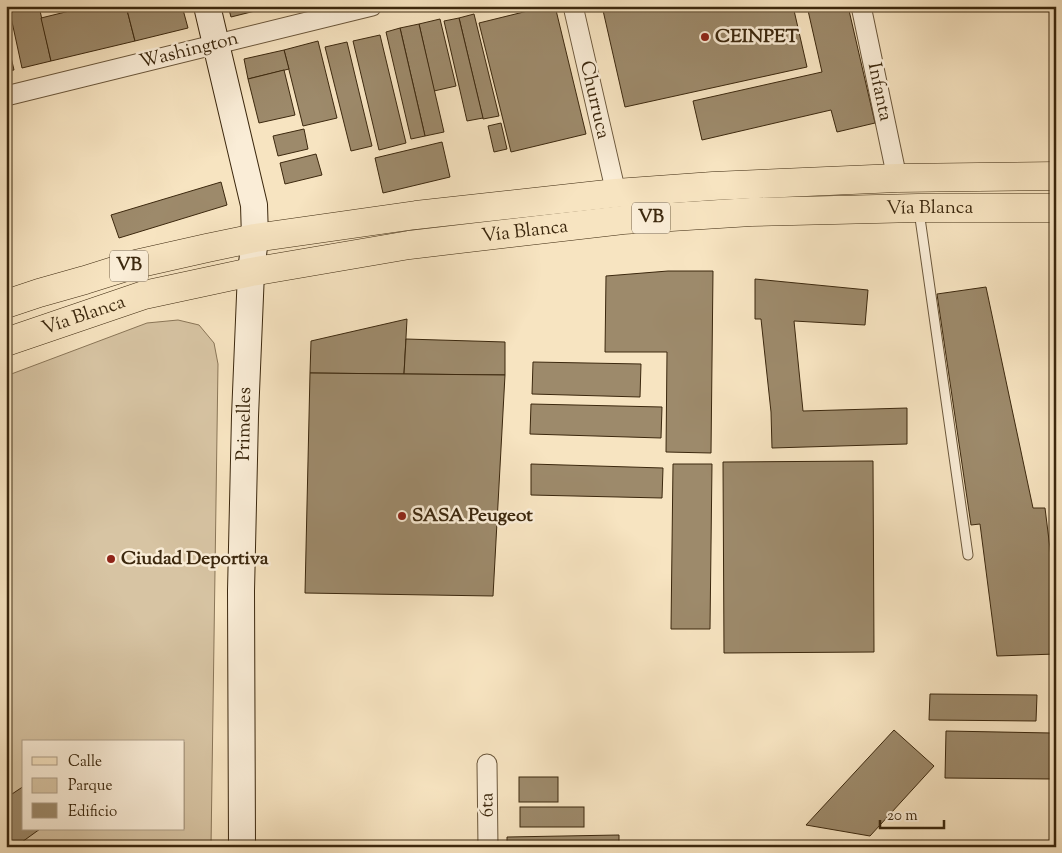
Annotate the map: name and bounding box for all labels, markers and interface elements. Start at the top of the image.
place label: CEINPET [715,24,799,51]
street label: Washington [137,26,241,76]
marker: CEINPET [699,31,711,43]
street label: Churruca [572,58,616,142]
street label: Infanta [860,60,898,124]
street label: Vía Blanca [886,194,973,222]
road number: VB [632,202,670,234]
street label: Vía Blanca [480,213,570,250]
road number: VB [110,250,148,282]
street label: Vía Blanca [38,289,129,342]
street label: Primelles [231,387,259,461]
place label: SASA Peugeot [412,503,533,530]
marker: SASA Peugeot [396,510,408,522]
place label: Ciudad Deportiva [121,546,269,573]
marker: Ciudad Deportiva [105,553,117,565]
legend [22,740,185,830]
text: Calle [68,752,102,773]
text: Parque [68,776,112,797]
street label: 6ta [474,792,502,818]
scale bar [880,798,943,830]
text: Edificio [68,802,117,823]
text: 20 m [887,806,918,827]

